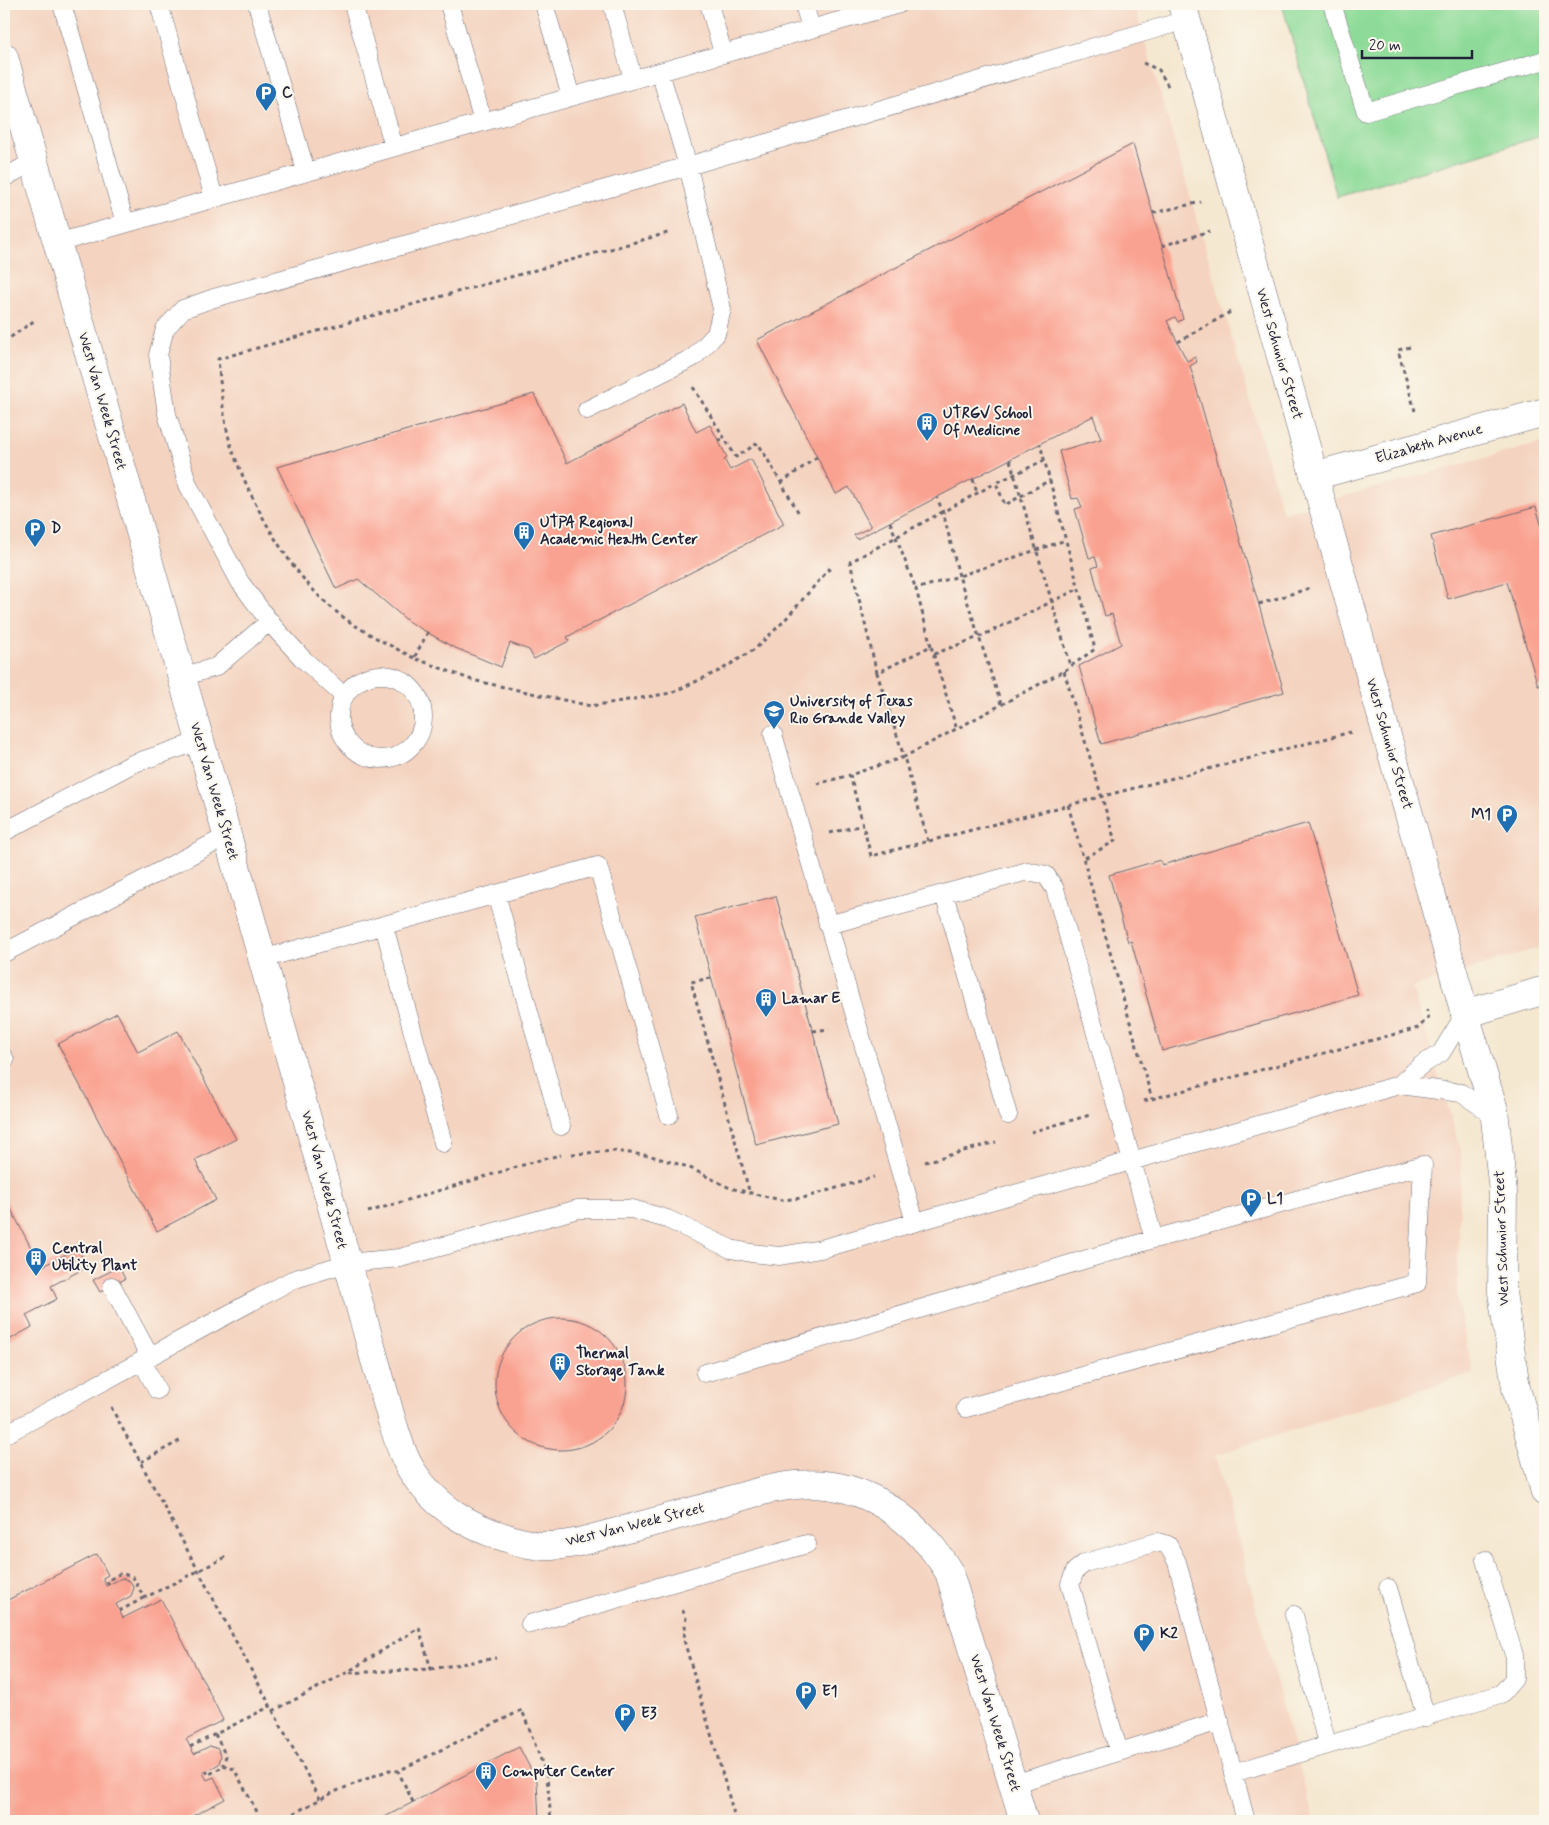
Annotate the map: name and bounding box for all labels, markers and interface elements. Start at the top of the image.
scale bar [1362,28,1472,60]
text: 20 m [1369,36,1401,56]
parking icon: C [254,81,278,112]
place label: C [282,83,293,103]
street label: West Schunior Street [1251,286,1307,422]
street label: West Van Week Street [73,330,131,473]
place label: UTRGV School Of Medicine [943,404,1032,441]
building icon: UTRGV School Of Medicine [915,411,939,442]
street label: Elizabeth Avenue [1373,419,1485,469]
place label: UTPA Regional Academic Health Center [540,513,698,550]
parking icon: D [23,517,47,548]
place label: D [51,519,61,539]
building icon: UTPA Regional Academic Health Center [512,520,536,551]
street label: West Schunior Street [1361,676,1417,812]
place label: University of Texas Rio Grande Valley [790,692,913,729]
school or university icon: University of Texas Rio Grande Valley [762,699,786,730]
street label: West Van Week Street [185,720,243,863]
parking icon: M1 [1495,803,1519,834]
place label: M1 [1471,805,1491,825]
building icon: Lamar E [754,987,778,1018]
place label: Lamar E [782,989,841,1009]
street label: West Van Week Street [296,1109,352,1252]
street label: West Schunior Street [1490,1170,1514,1306]
parking icon: L1 [1239,1187,1263,1218]
place label: L1 [1267,1189,1283,1209]
place label: Central Utility Plant [52,1239,137,1276]
building icon: Central Utility Plant [24,1246,48,1277]
place label: Thermal Storage Tank [576,1344,665,1382]
building icon: Thermal Storage Tank [548,1351,572,1382]
street label: West Van Week Street [563,1498,707,1552]
parking icon: K2 [1132,1622,1156,1653]
place label: K2 [1160,1624,1179,1644]
street label: West Van Week Street [965,1652,1025,1794]
parking icon: E1 [794,1680,818,1711]
place label: E1 [822,1682,837,1702]
parking icon: E3 [613,1702,637,1733]
place label: E3 [641,1704,657,1724]
building icon: Computer Center [474,1760,498,1791]
place label: Computer Center [502,1762,615,1782]

